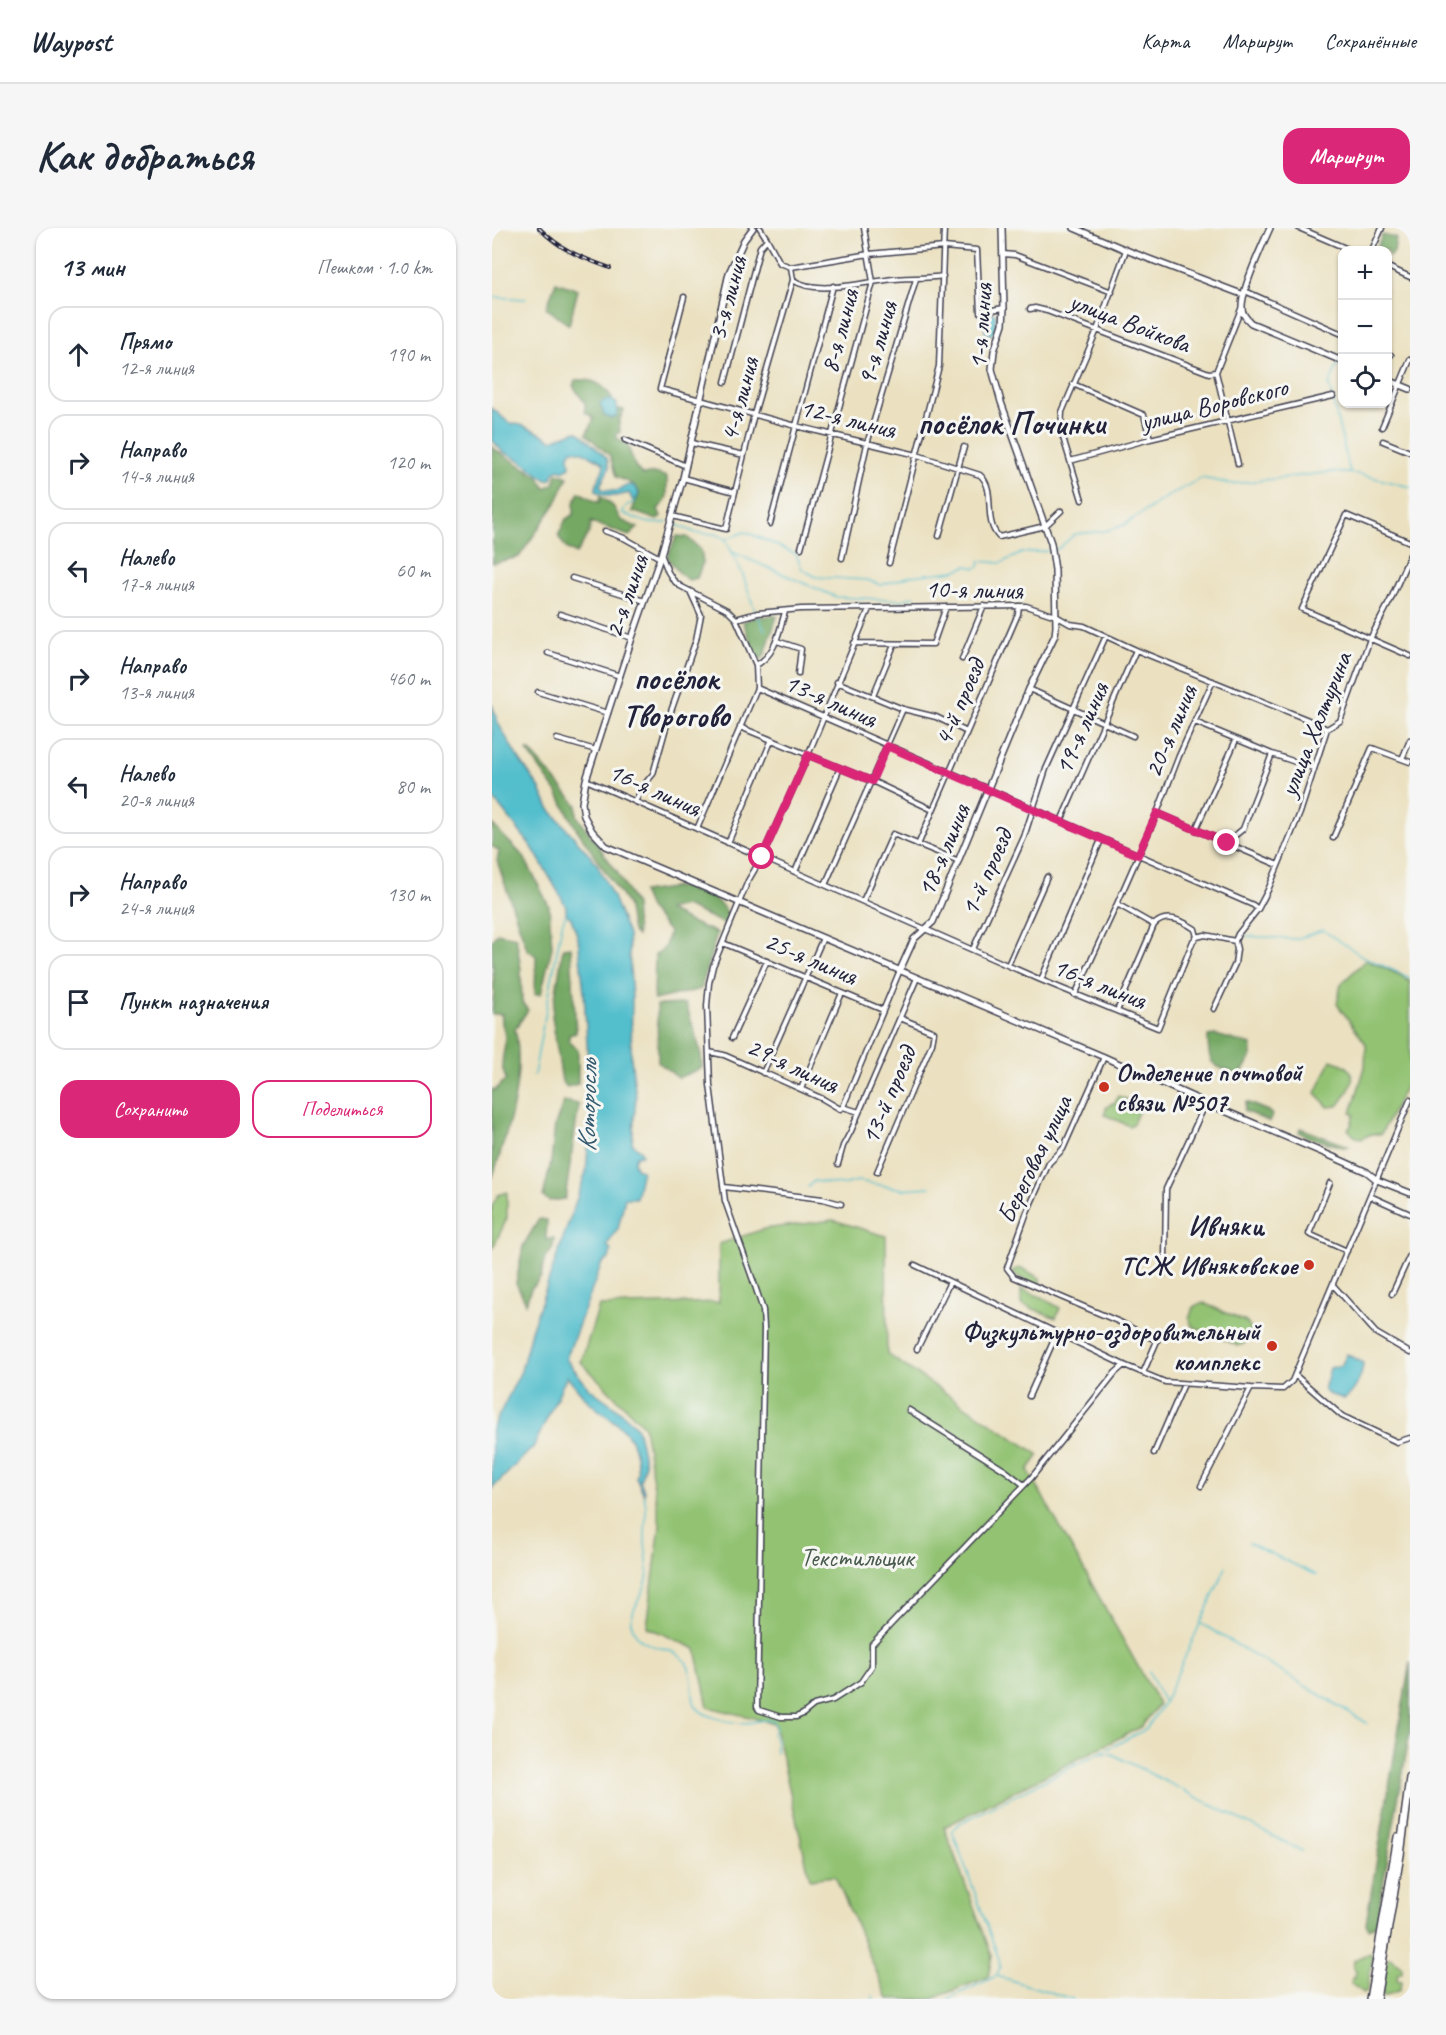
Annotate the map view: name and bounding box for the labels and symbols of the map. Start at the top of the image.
street label: 3-я линия [700,251,755,344]
street label: 1-я линия [961,281,1000,370]
street label: 8-я линия [812,284,867,377]
street label: улица Войкова [1063,284,1196,361]
street label: 9-я линия [850,296,906,389]
street label: 4-я линия [712,352,767,445]
street label: улица Воровского [1135,370,1293,439]
street label: 12-я линия [797,391,901,447]
district label: посёлок Починки [917,403,1107,444]
street label: 2-я линия [597,549,657,642]
street label: 10-я линия [925,572,1025,607]
street label: улица Халтурина [1271,646,1360,803]
street label: 4-й проезд [926,651,994,751]
district label: посёлок Творогово [623,658,732,736]
street label: 13-я линия [780,666,883,736]
street label: 19-я линия [1047,676,1117,779]
street label: 20-я линия [1136,678,1205,782]
street label: 16-я линия [604,755,707,825]
street label: 18-я линия [909,797,978,901]
street label: 1-й проезд [953,821,1021,921]
route end [1213,829,1239,855]
route start [748,843,774,869]
street label: 25-я линия [760,924,864,993]
street label: 16-я линия [1048,950,1153,1018]
street label: 29-я линия [742,1030,845,1102]
street label: 13-й проезд [853,1039,925,1149]
water label: Которосль [569,1056,605,1152]
place label: Отделение почтовой связи №507 [1116,1056,1304,1119]
marker: Отделение почтовой связи №507 [1097,1080,1111,1094]
street label: Береговая улица [989,1088,1080,1229]
district label: Ивняки [1188,1208,1265,1243]
place label: ТСЖ Ивняковское [1120,1249,1299,1282]
marker: ТСЖ Ивняковское [1302,1258,1316,1272]
place label: Физкультурно-оздоровительный комплекс [962,1315,1262,1378]
marker: Физкультурно-оздоровительный комплекс [1265,1339,1279,1353]
park label: Текстильщик [801,1541,916,1574]

